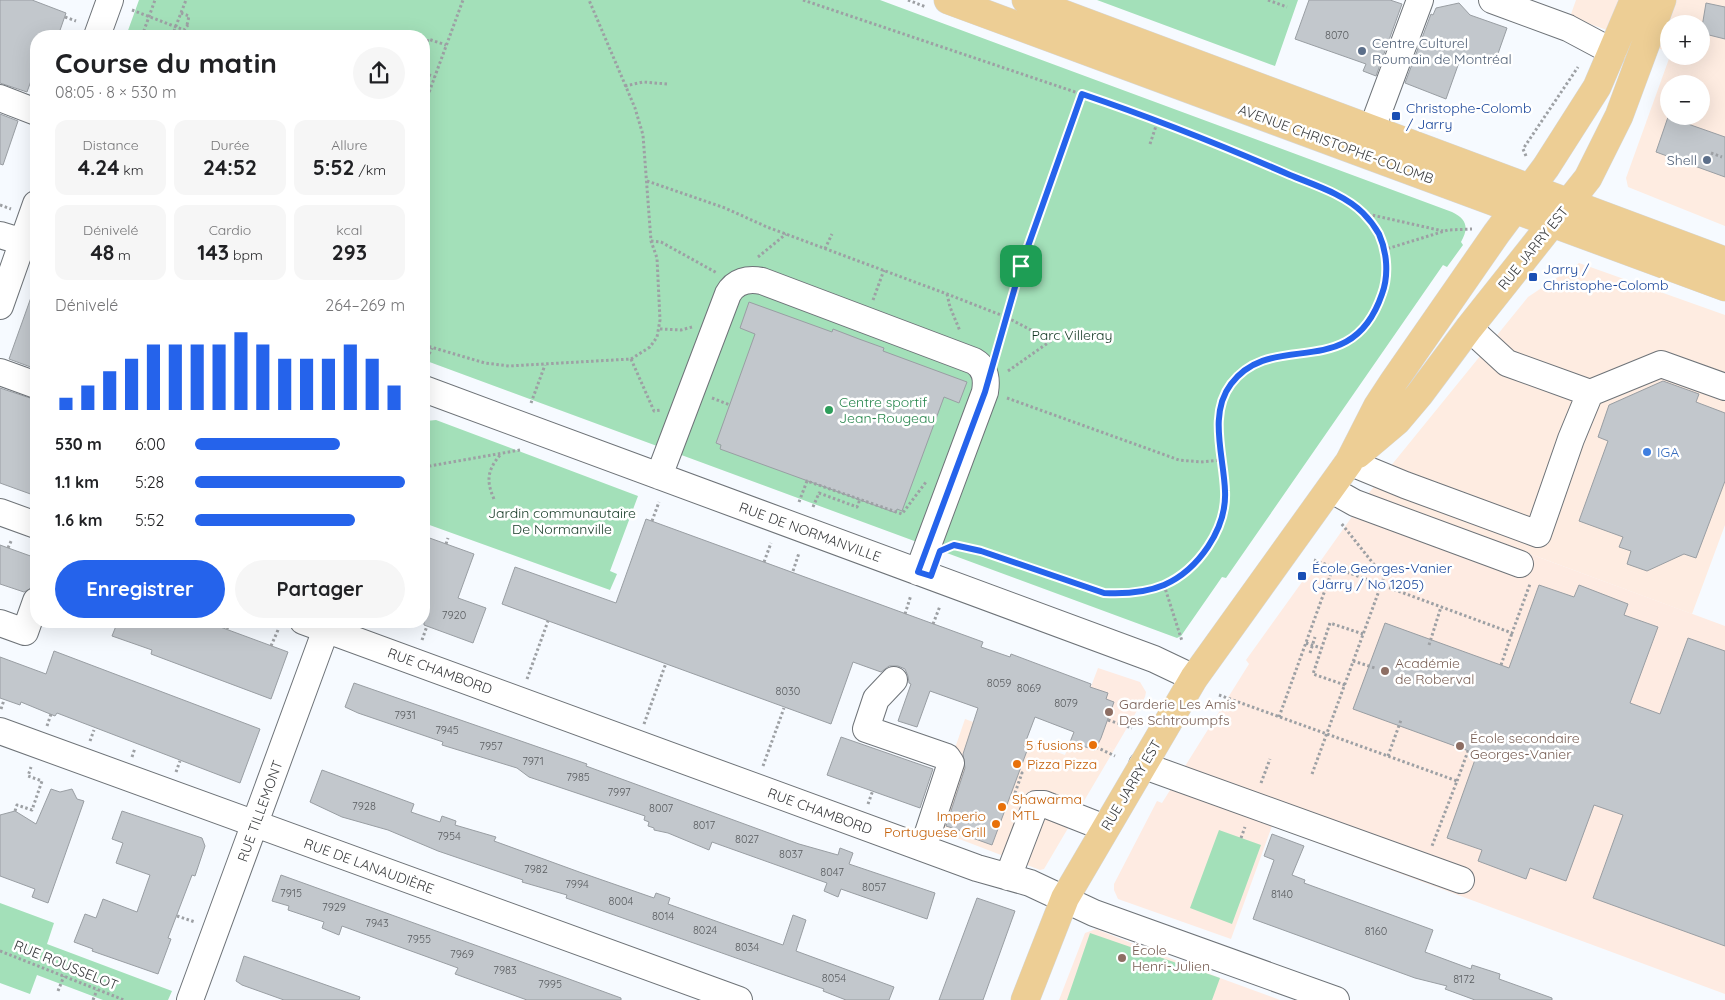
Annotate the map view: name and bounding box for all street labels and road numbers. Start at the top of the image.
street label: AVENUE CHRISTOPHE-COLOMB [1236,100,1436,188]
street label: RUE JARRY EST [1494,203,1572,293]
street label: RUE DE NORMANVILLE [737,498,883,566]
street label: RUE CHAMBORD [385,644,495,698]
street label: RUE JARRY EST [1097,737,1165,833]
street label: RUE TILLEMONT [233,758,287,864]
street label: RUE CHAMBORD [765,784,875,838]
street label: RUE DE LANAUDIÈRE [301,834,437,898]
street label: RUE ROUSSELOT [11,936,121,994]

